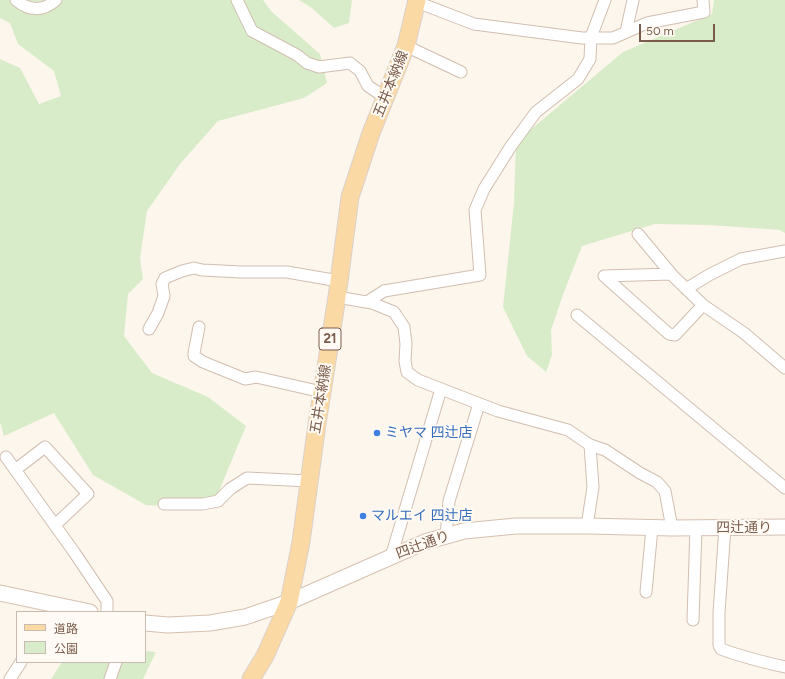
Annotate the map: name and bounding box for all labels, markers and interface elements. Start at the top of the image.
scale bar [641,16,717,42]
text: 50 m [646,24,674,38]
street label: 五井本納線 [370,48,412,120]
road number: 21 [319,328,341,350]
street label: 五井本納線 [307,363,335,435]
place label: ミヤマ 四辻店 [385,425,472,441]
marker: ミヤマ 四辻店 [372,428,382,438]
place label: マルエイ 四辻店 [371,508,472,524]
marker: マルエイ 四辻店 [358,511,368,521]
street label: 四辻通り [716,520,772,536]
street label: 四辻通り [394,528,452,562]
legend [16,611,146,663]
text: 道路 [54,622,78,636]
text: 公園 [54,642,78,656]

